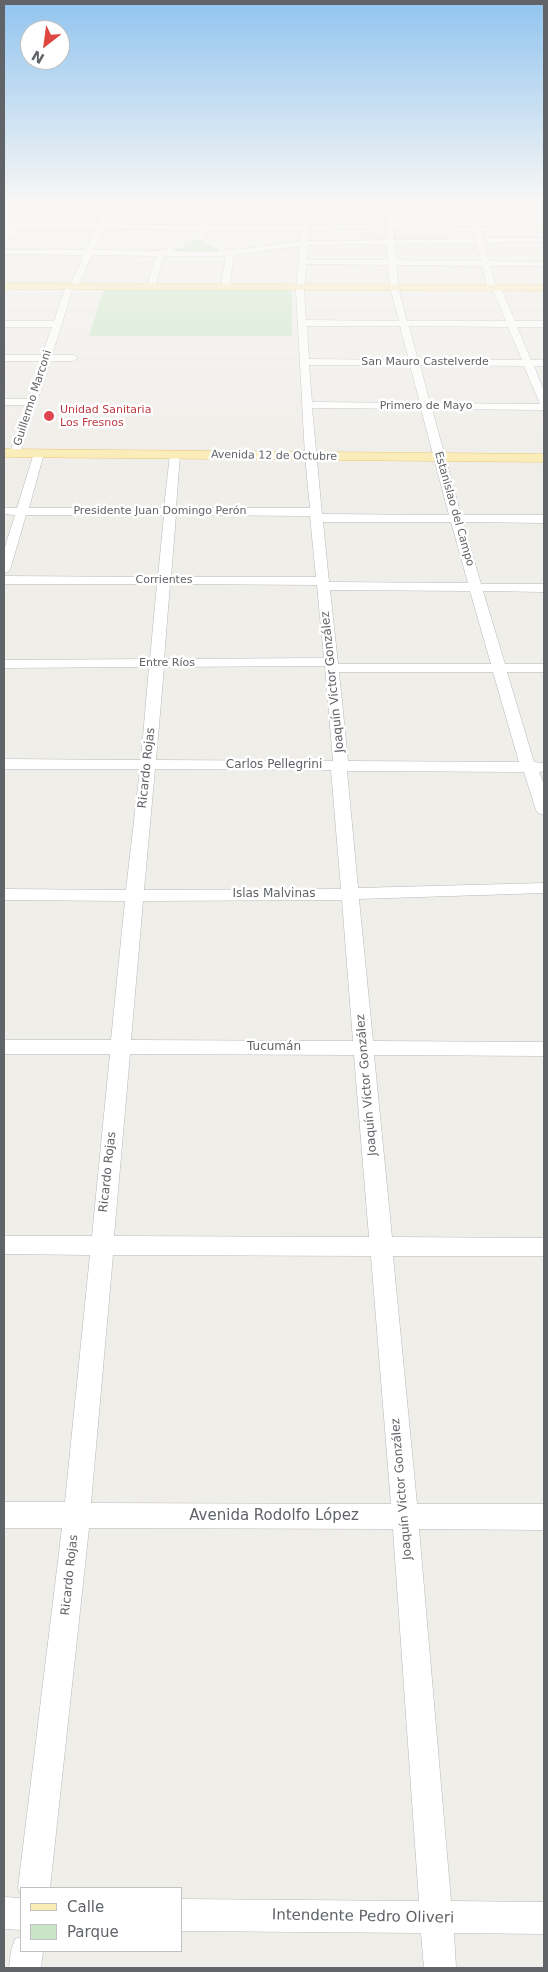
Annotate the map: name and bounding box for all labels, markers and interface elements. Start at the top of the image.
north arrow [20,20,70,70]
text: N [29,47,47,67]
street label: Guillermo Marconi [11,348,55,448]
street label: San Mauro Castelverde [361,355,489,369]
street label: Primero de Mayo [380,399,472,413]
place label: Unidad Sanitaria Los Fresnos [60,403,151,429]
marker: Unidad Sanitaria Los Fresnos [42,409,56,423]
street label: Avenida 12 de Octubre [211,448,337,464]
street label: Estanislao del Campo [431,450,477,568]
street label: Presidente Juan Domingo Perón [73,504,247,518]
street label: Corrientes [136,573,192,587]
street label: Joaquín Víctor González [318,611,348,753]
street label: Entre Ríos [139,656,195,670]
street label: Ricardo Rojas [136,727,158,809]
street label: Carlos Pellegrini [226,758,322,772]
street label: Islas Malvinas [232,887,316,901]
street label: Joaquín Víctor González [354,1014,380,1156]
street label: Tucumán [247,1040,301,1054]
street label: Ricardo Rojas [97,1131,119,1213]
street label: Joaquín Víctor González [389,1418,415,1560]
street label: Avenida Rodolfo López [189,1507,359,1525]
street label: Ricardo Rojas [59,1534,81,1616]
legend [20,1887,182,1952]
text: Calle [67,1898,104,1916]
street label: Intendente Pedro Oliveri [272,1906,454,1928]
text: Parque [67,1923,119,1941]

